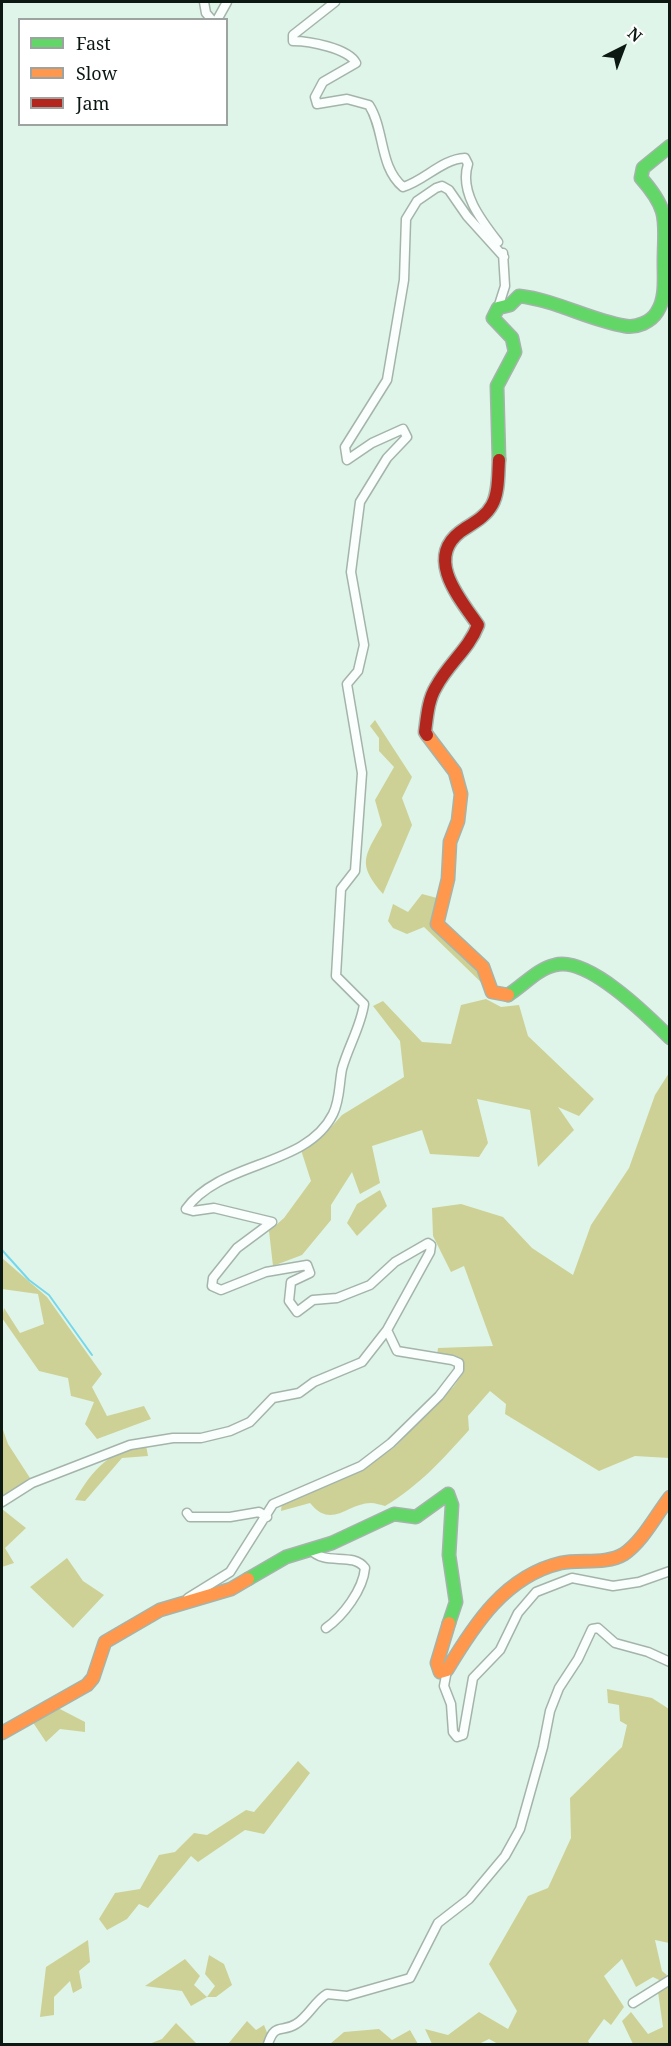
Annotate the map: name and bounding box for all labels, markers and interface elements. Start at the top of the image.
legend [18,18,228,126]
north arrow [593,18,653,78]
text: N [623,22,647,47]
text: Fast [76,31,111,55]
text: Slow [76,61,117,85]
text: Jam [76,91,110,115]

